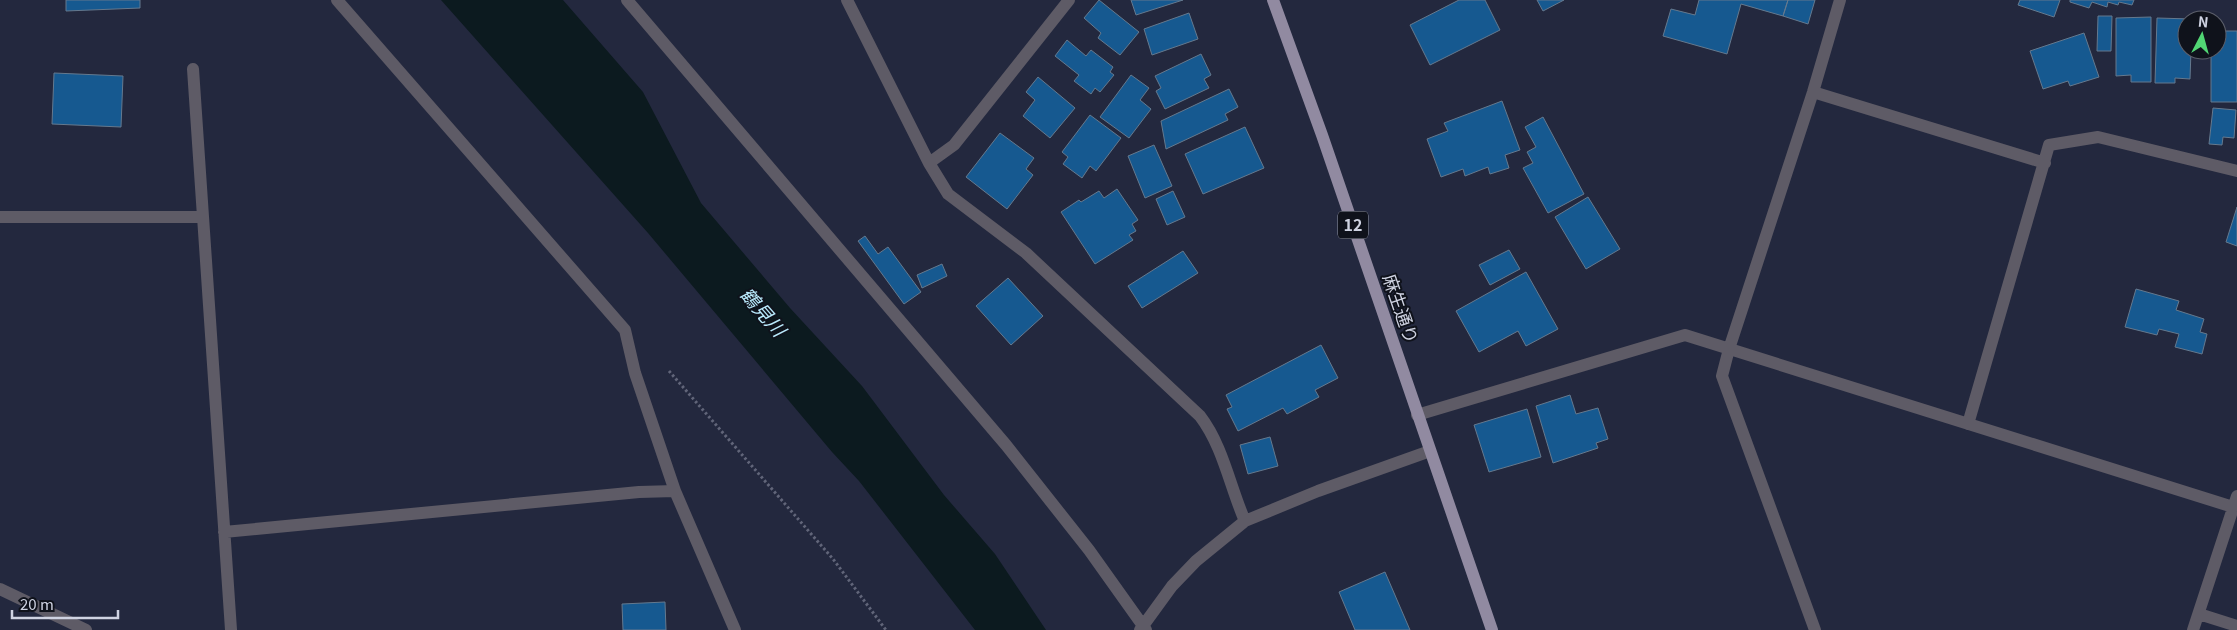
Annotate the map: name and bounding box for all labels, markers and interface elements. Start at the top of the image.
north arrow [2177,10,2227,60]
text: N [2197,11,2210,32]
road number: 12 [1338,212,1368,238]
street label: 麻生通り [1378,270,1426,347]
water label: 鶴見川 [735,281,794,343]
scale bar [12,588,119,620]
text: 20 m [20,593,54,614]

